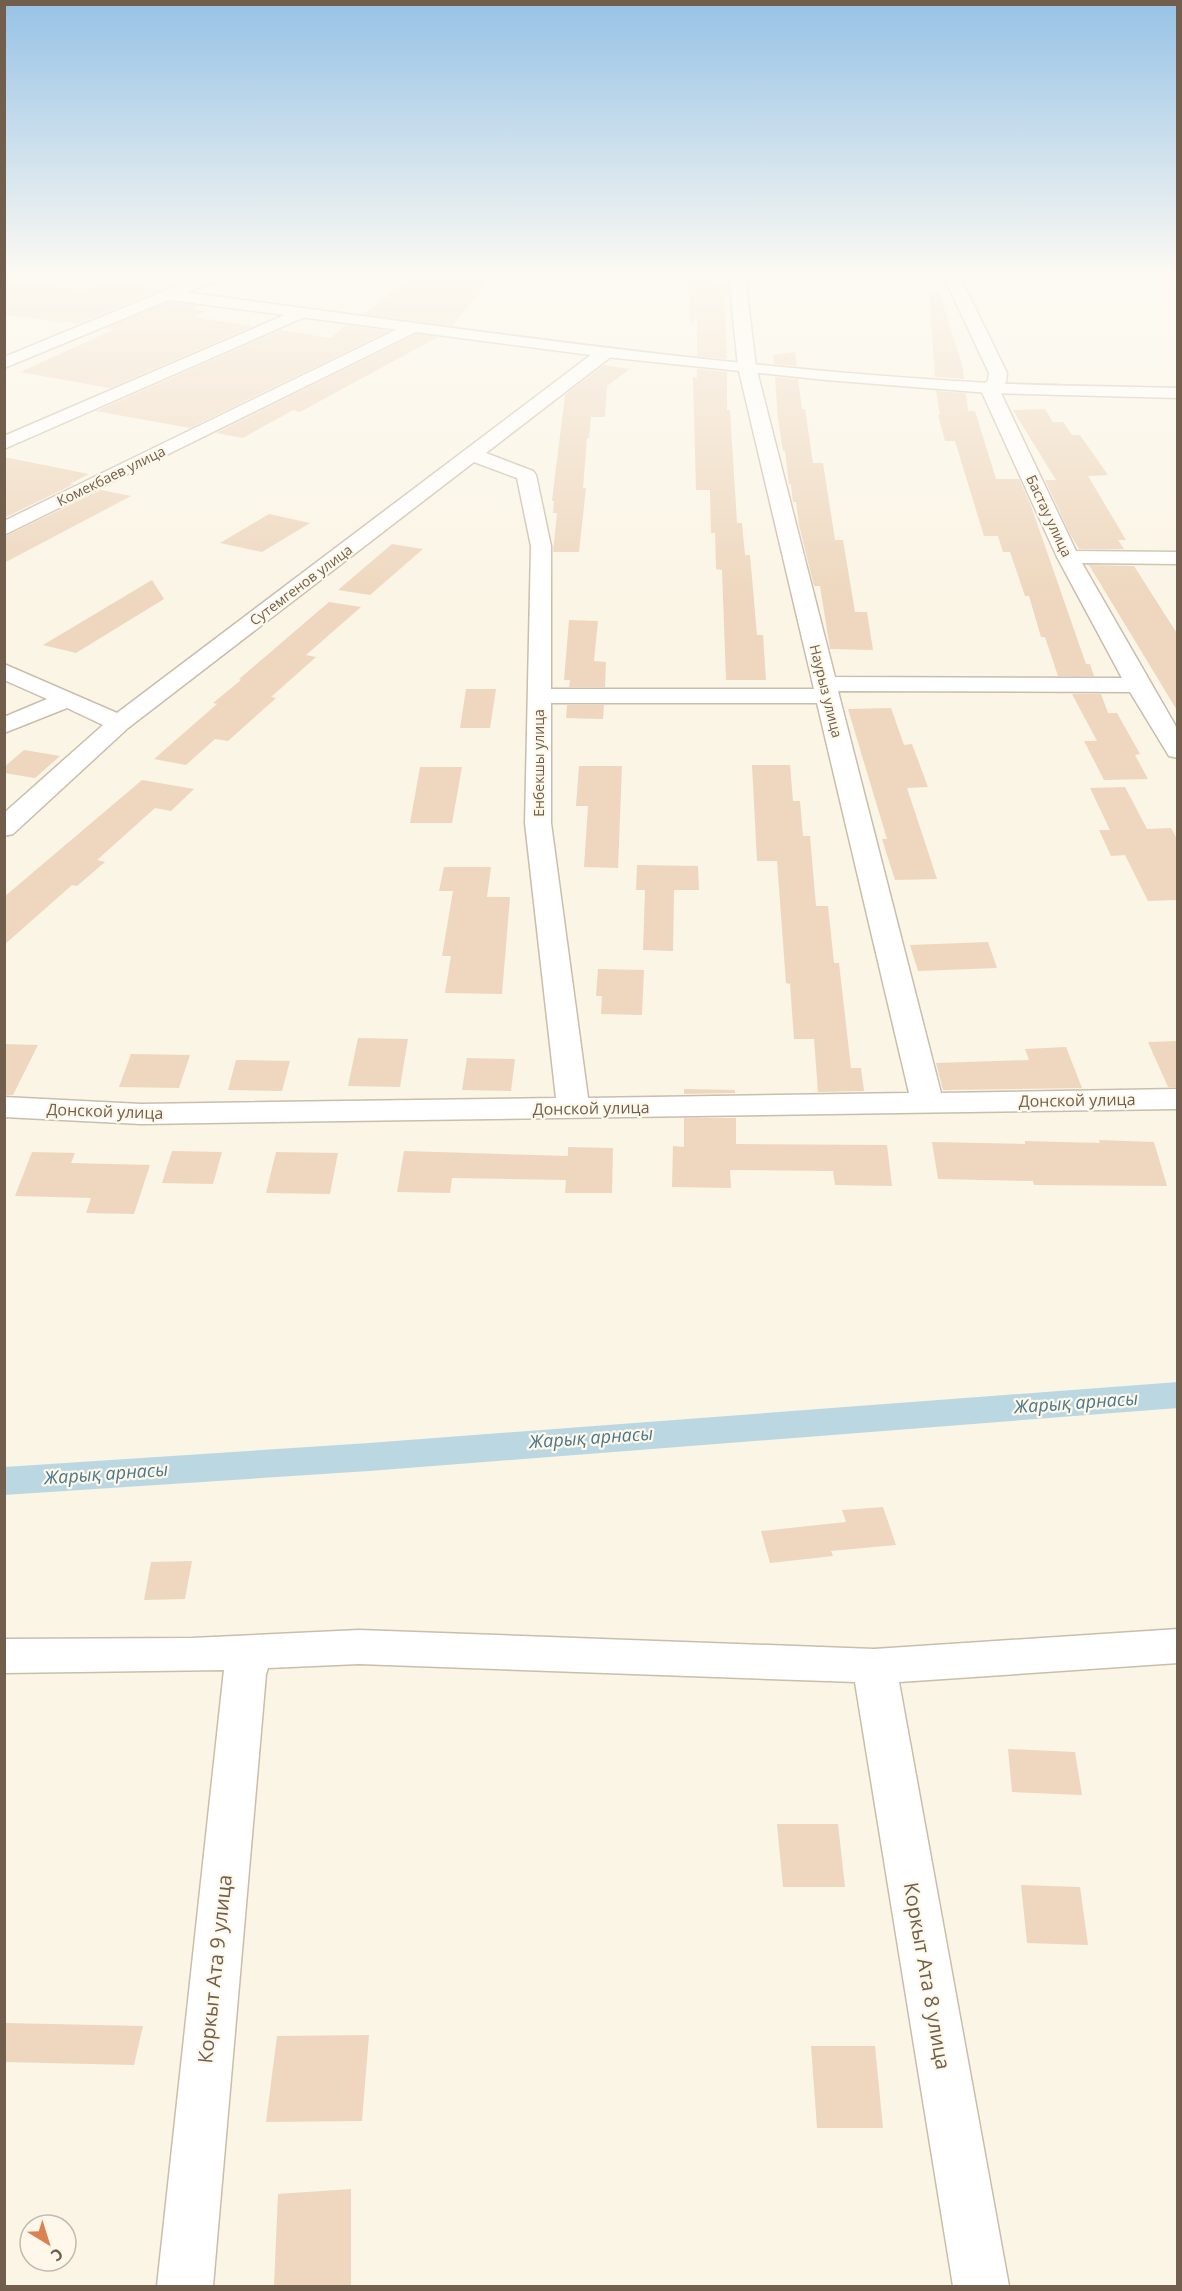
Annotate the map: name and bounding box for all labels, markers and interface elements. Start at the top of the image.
street label: Комекбаев улица [53,441,168,510]
street label: Бастау улица [1022,472,1077,560]
street label: Сутемгенов улица [246,540,356,629]
street label: Наурыз улица [806,642,847,739]
street label: Енбекшы улица [529,709,548,817]
street label: Донской улица [1018,1088,1136,1112]
street label: Донской улица [532,1096,650,1120]
street label: Донской улица [46,1098,164,1124]
water label: Жарық арнасы [1012,1386,1139,1418]
water label: Жарық арнасы [527,1421,654,1453]
water label: Жарық арнасы [42,1457,169,1489]
street label: Коркыт Ата 9 улица [191,1873,238,2065]
street label: Коркыт Ата 8 улица [898,1880,957,2072]
north arrow [18,2213,78,2273]
text: С [46,2243,68,2267]

